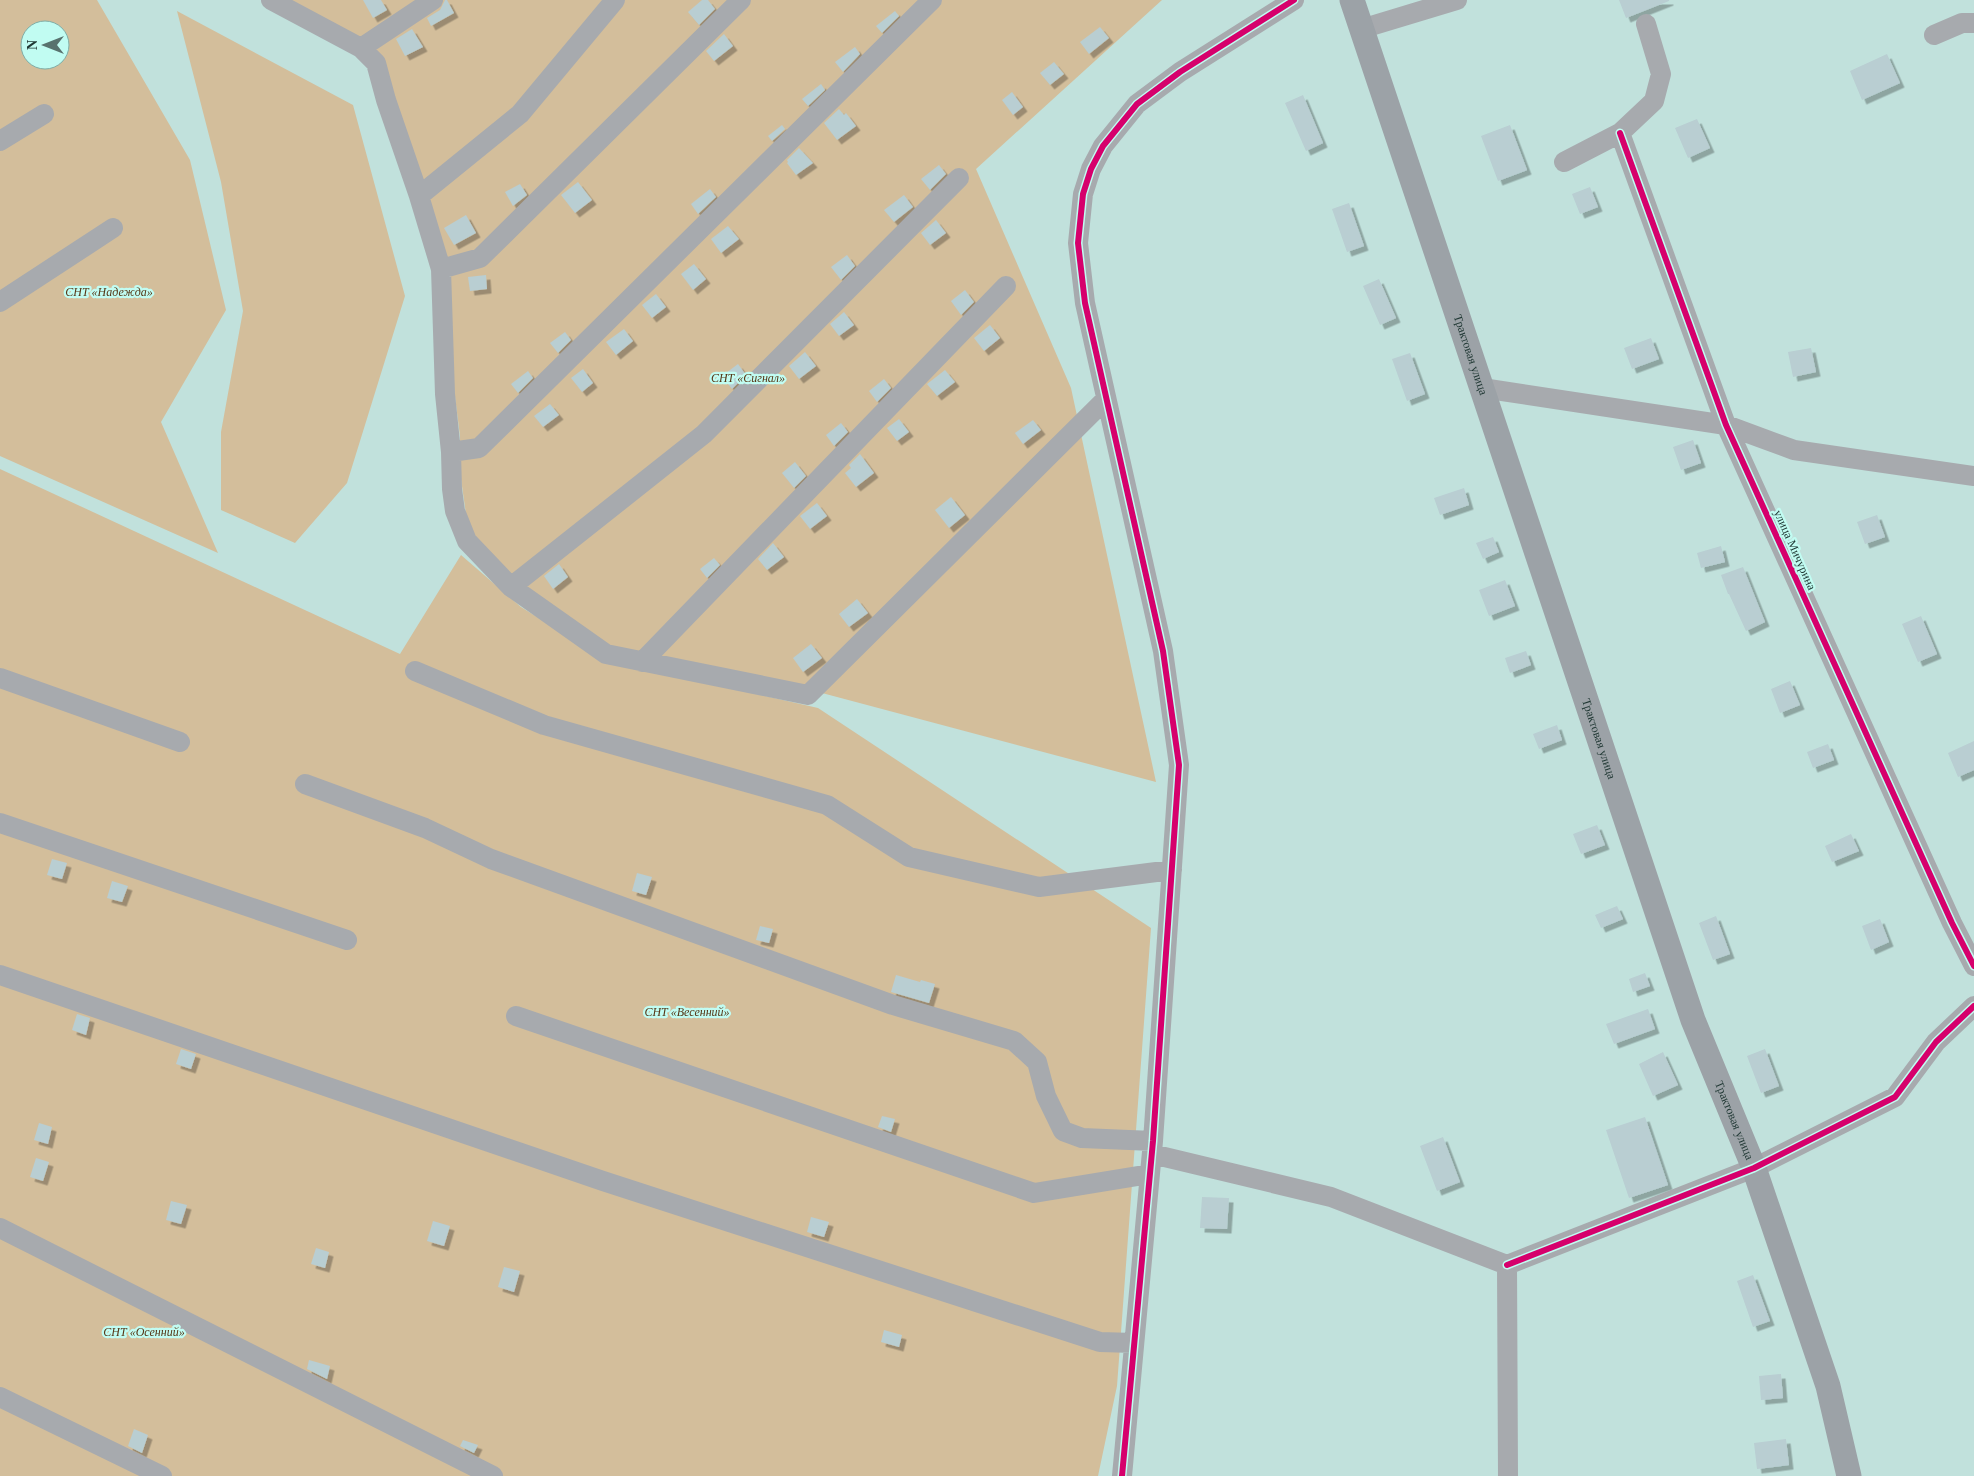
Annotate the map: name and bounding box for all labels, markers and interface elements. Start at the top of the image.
north arrow [20,20,70,70]
text: N [25,40,40,50]
park label: СНТ «Надежда» [65,285,153,299]
street label: Трактовая улица [1451,313,1491,397]
park label: СНТ «Сигнал» [711,371,785,385]
street label: улица Мичурина [1771,508,1819,593]
street label: Трактовая улица [1579,697,1619,781]
park label: СНТ «Весенний» [644,1005,730,1019]
street label: Трактовая улица [1712,1079,1757,1162]
park label: СНТ «Осенний» [103,1325,185,1339]

